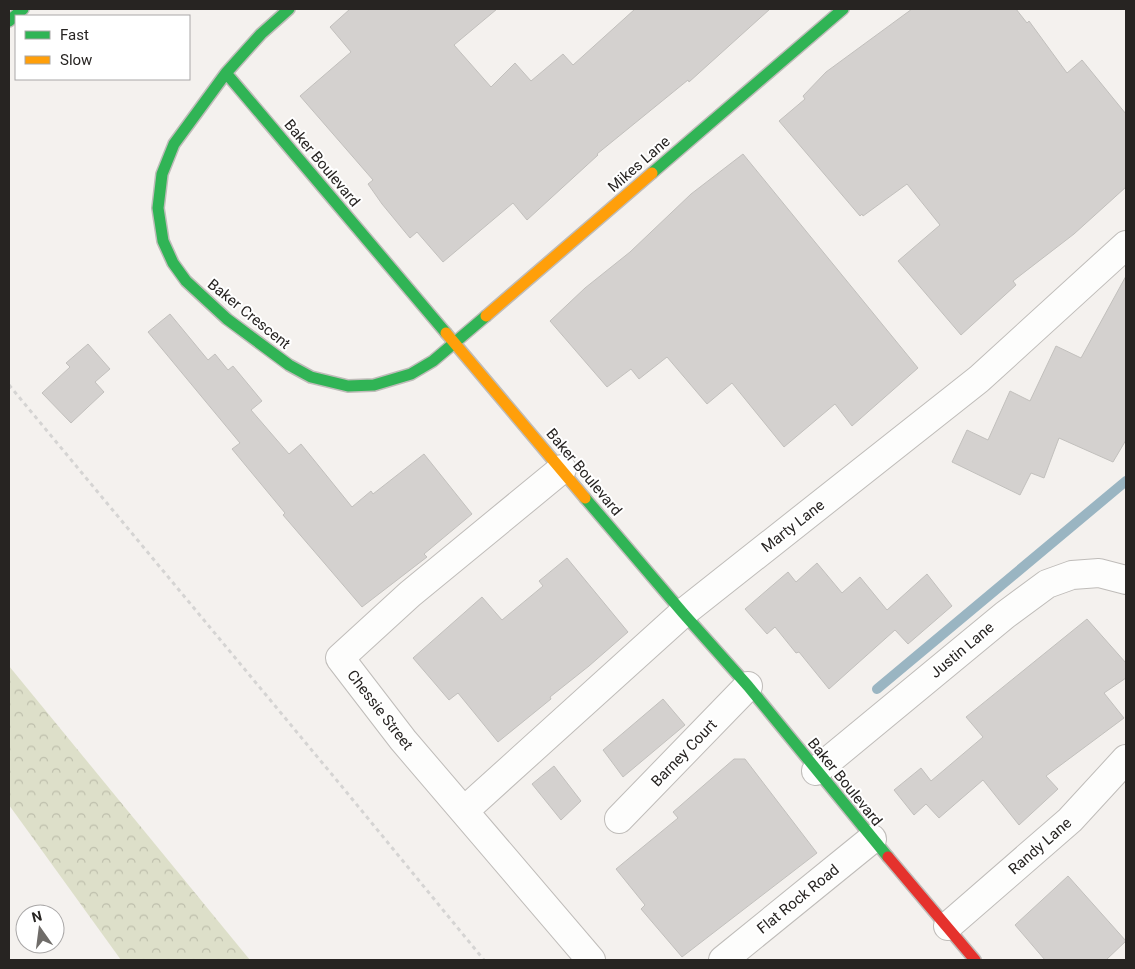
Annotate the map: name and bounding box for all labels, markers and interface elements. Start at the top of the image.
legend [15,15,190,80]
text: Fast [60,26,89,44]
text: Slow [60,51,92,69]
street label: Baker Boulevard [280,116,364,210]
street label: Mikes Lane [604,132,674,196]
street label: Baker Crescent [204,275,294,353]
street label: Baker Boulevard [542,425,626,519]
street label: Marty Lane [758,496,828,556]
street label: Justin Lane [927,618,997,682]
street label: Chessie Street [343,666,417,754]
street label: Barney Court [647,716,721,790]
street label: Baker Boulevard [804,734,886,830]
street label: Randy Lane [1005,814,1075,878]
street label: Flat Rock Road [753,861,843,937]
north arrow [15,904,65,954]
text: N [30,907,44,925]

